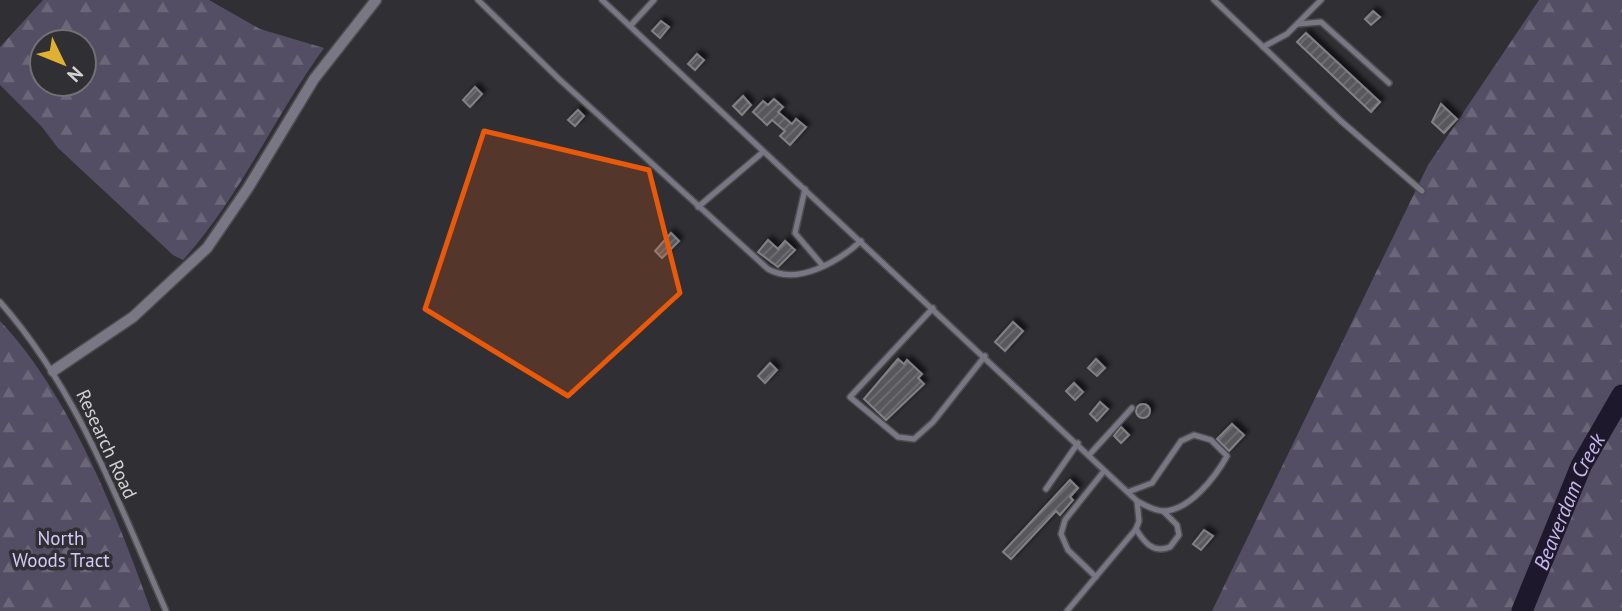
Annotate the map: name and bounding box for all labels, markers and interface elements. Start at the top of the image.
north arrow [28,28,98,98]
text: N [62,62,88,87]
street label: Research Road [71,386,143,502]
water label: Beaverdam Creek [1527,427,1611,574]
park label: North Woods Tract [12,526,110,572]

